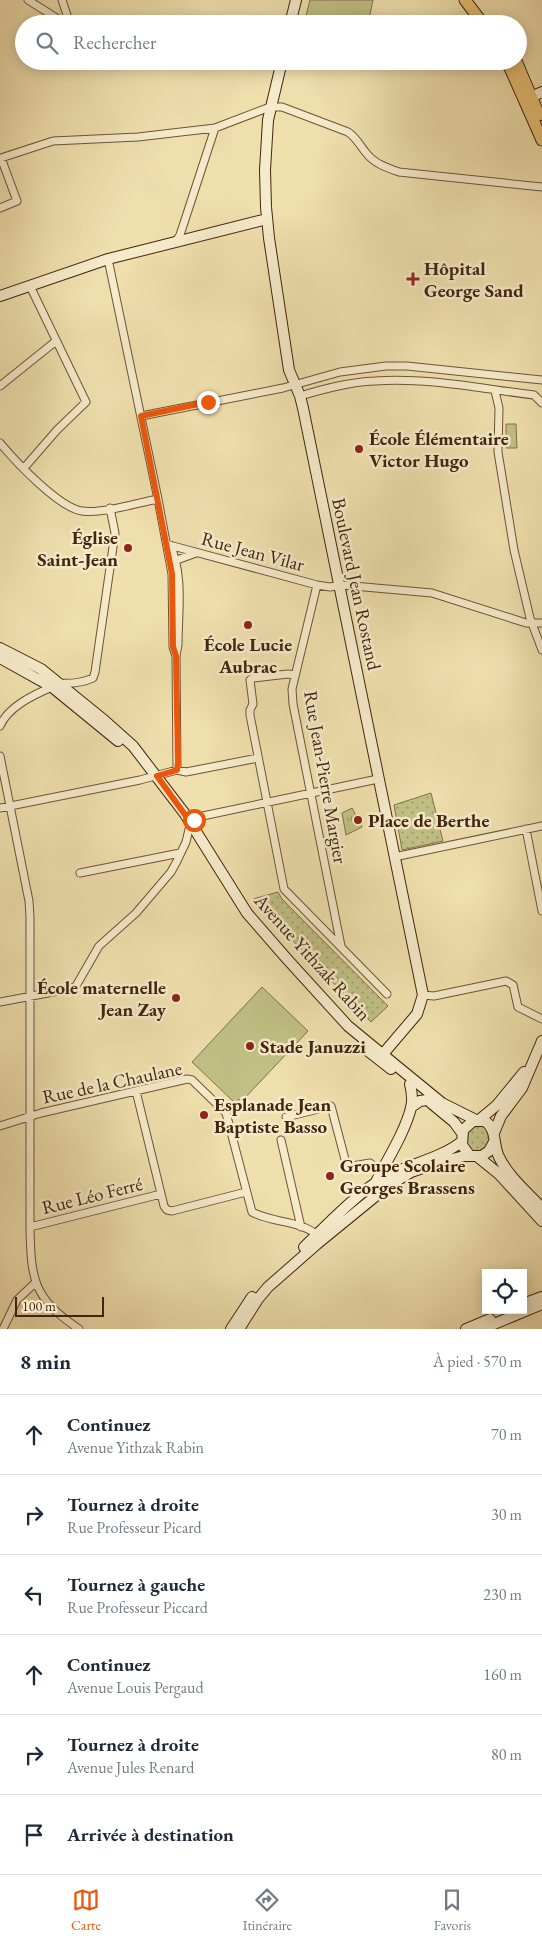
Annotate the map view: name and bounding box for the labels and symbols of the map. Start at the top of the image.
place label: Hôpital George Sand [424,256,524,303]
marker: Hôpital George Sand [406,272,420,286]
route end [197,391,220,414]
place label: École Élémentaire Victor Hugo [369,426,509,473]
marker: École Élémentaire Victor Hugo [353,443,365,455]
street label: Boulevard Jean Rostand [326,496,387,673]
place label: Église Saint-Jean [37,525,118,572]
street label: Rue Jean Vilar [199,526,308,577]
marker: Église Saint-Jean [122,542,134,554]
marker: École Lucie Aubrac [242,619,254,631]
place label: École Lucie Aubrac [204,632,292,679]
street label: Rue Jean-Pierre Margier [298,689,353,866]
place label: Place de Berthe [368,808,489,833]
route start [183,809,206,832]
marker: Place de Berthe [352,814,364,826]
street label: Avenue Yithzak Rabin [248,888,376,1026]
place label: École maternelle Jean Zay [37,975,167,1022]
marker: École maternelle Jean Zay [170,992,182,1004]
place label: Stade Januzzi [260,1034,366,1059]
marker: Stade Januzzi [244,1040,256,1052]
street label: Rue de la Chaulane [40,1056,184,1109]
place label: Esplanade Jean Baptiste Basso [214,1092,331,1139]
marker: Esplanade Jean Baptiste Basso [198,1109,210,1121]
place label: Groupe Scolaire Georges Brassens [340,1153,475,1200]
marker: Groupe Scolaire Georges Brassens [324,1170,336,1182]
street label: Rue Léo Ferré [39,1171,145,1220]
scale bar [15,1294,104,1317]

